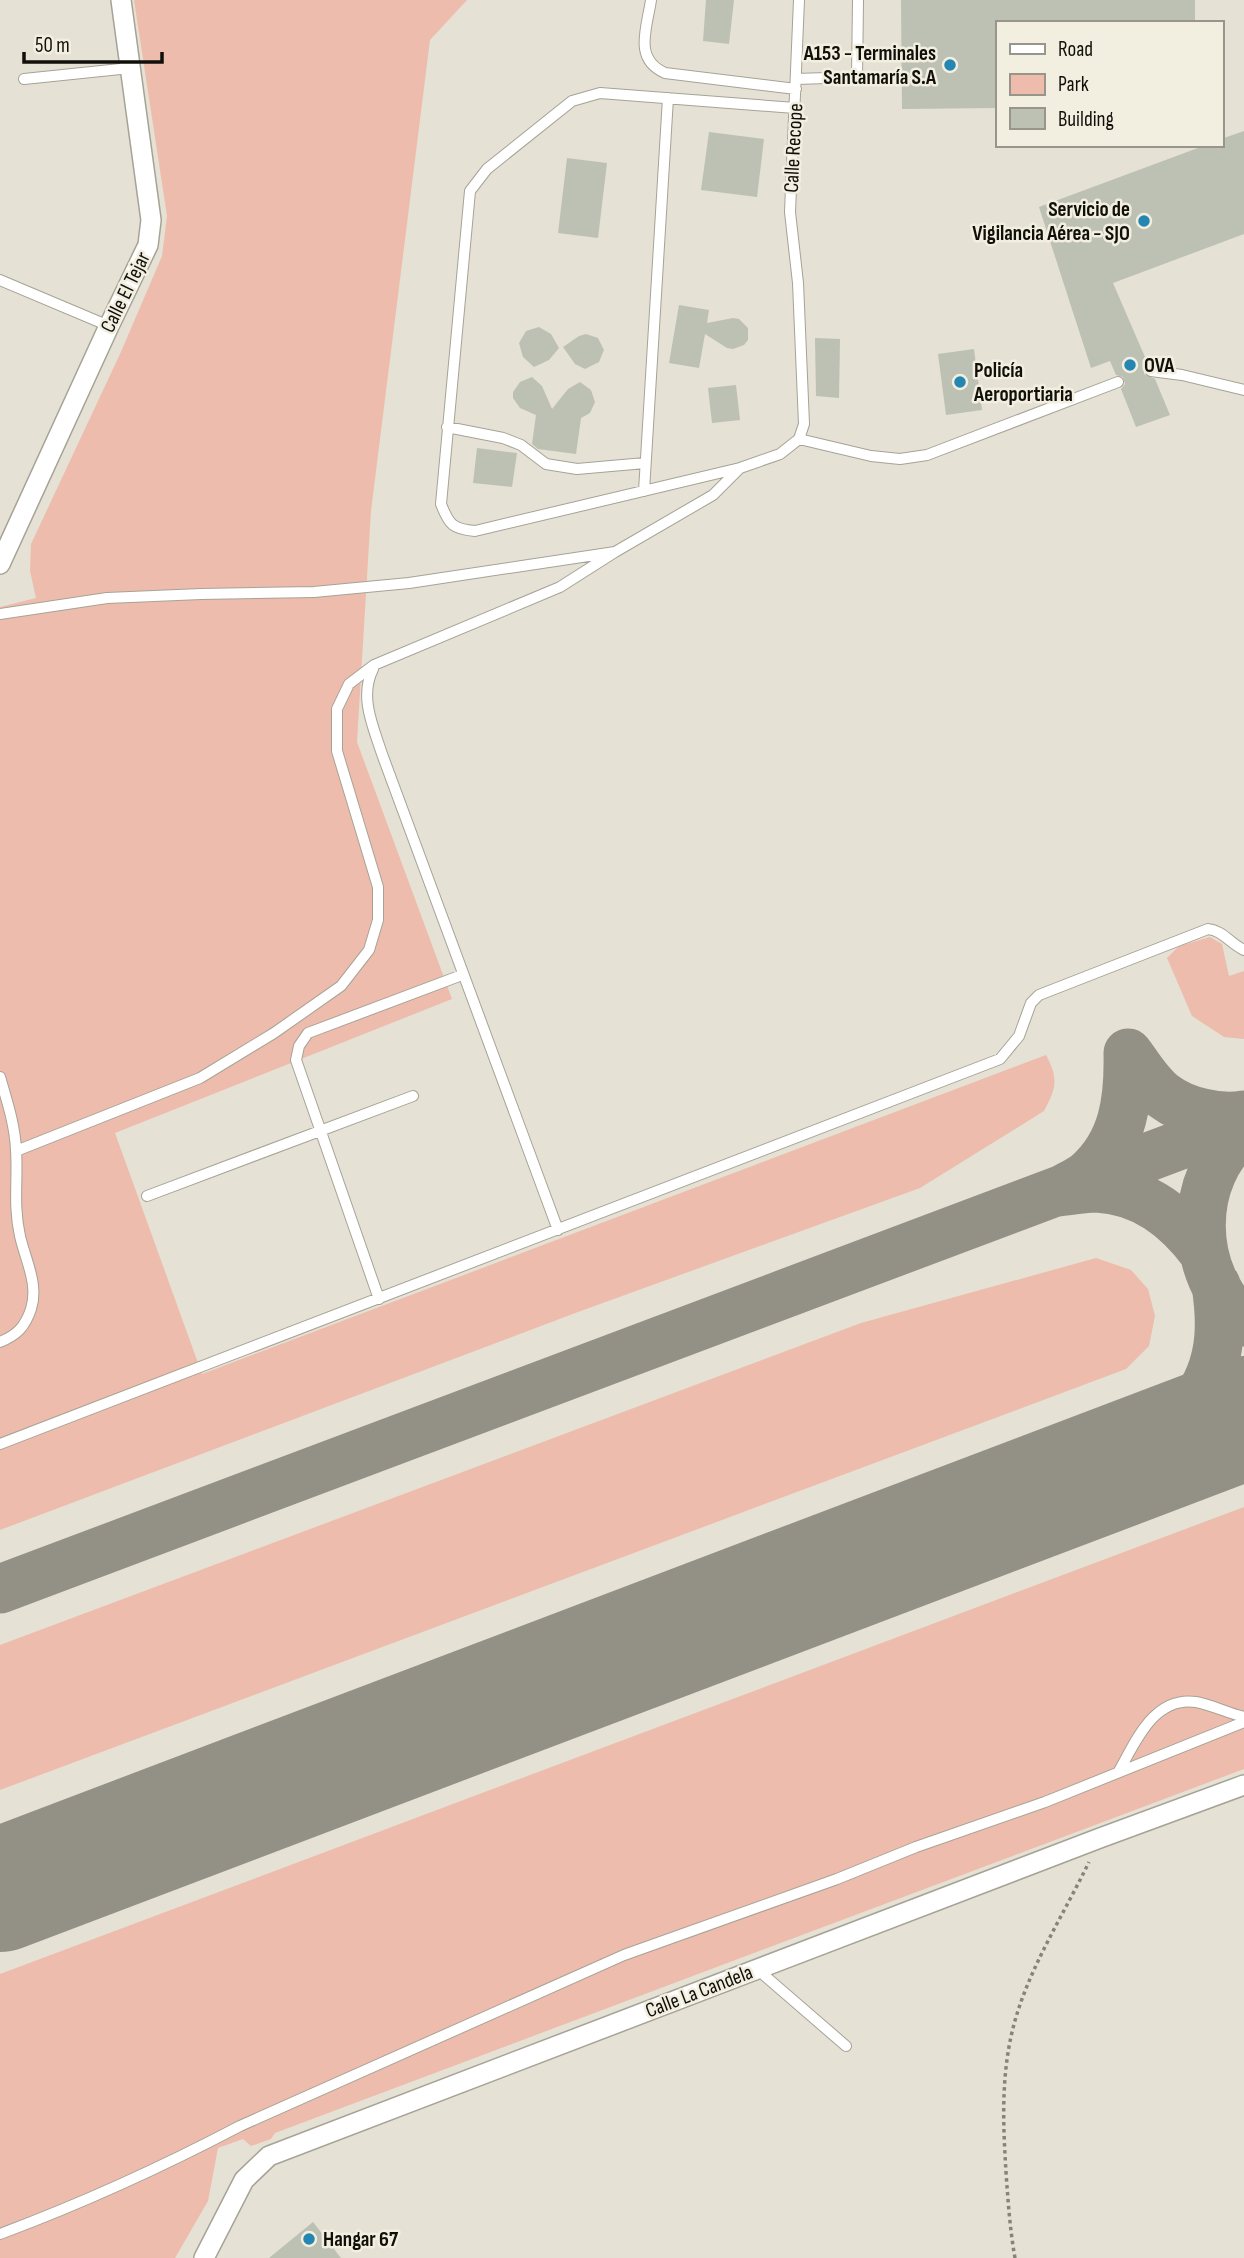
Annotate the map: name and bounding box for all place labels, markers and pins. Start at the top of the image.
place label: A153 - Terminales Santamaría S.A [803,41,937,90]
marker: A153 - Terminales Santamaría S.A [942,57,958,73]
place label: Servicio de Vigilancia Aérea - SJO [972,197,1130,246]
marker: Servicio de Vigilancia Aérea - SJO [1136,213,1152,229]
place label: OVA [1144,353,1175,378]
marker: OVA [1122,357,1138,373]
place label: Policía Aeroportiaria [973,358,1073,407]
marker: Policía Aeroportiaria [952,374,968,390]
place label: Hangar 67 [323,2227,399,2252]
marker: Hangar 67 [301,2231,317,2247]

